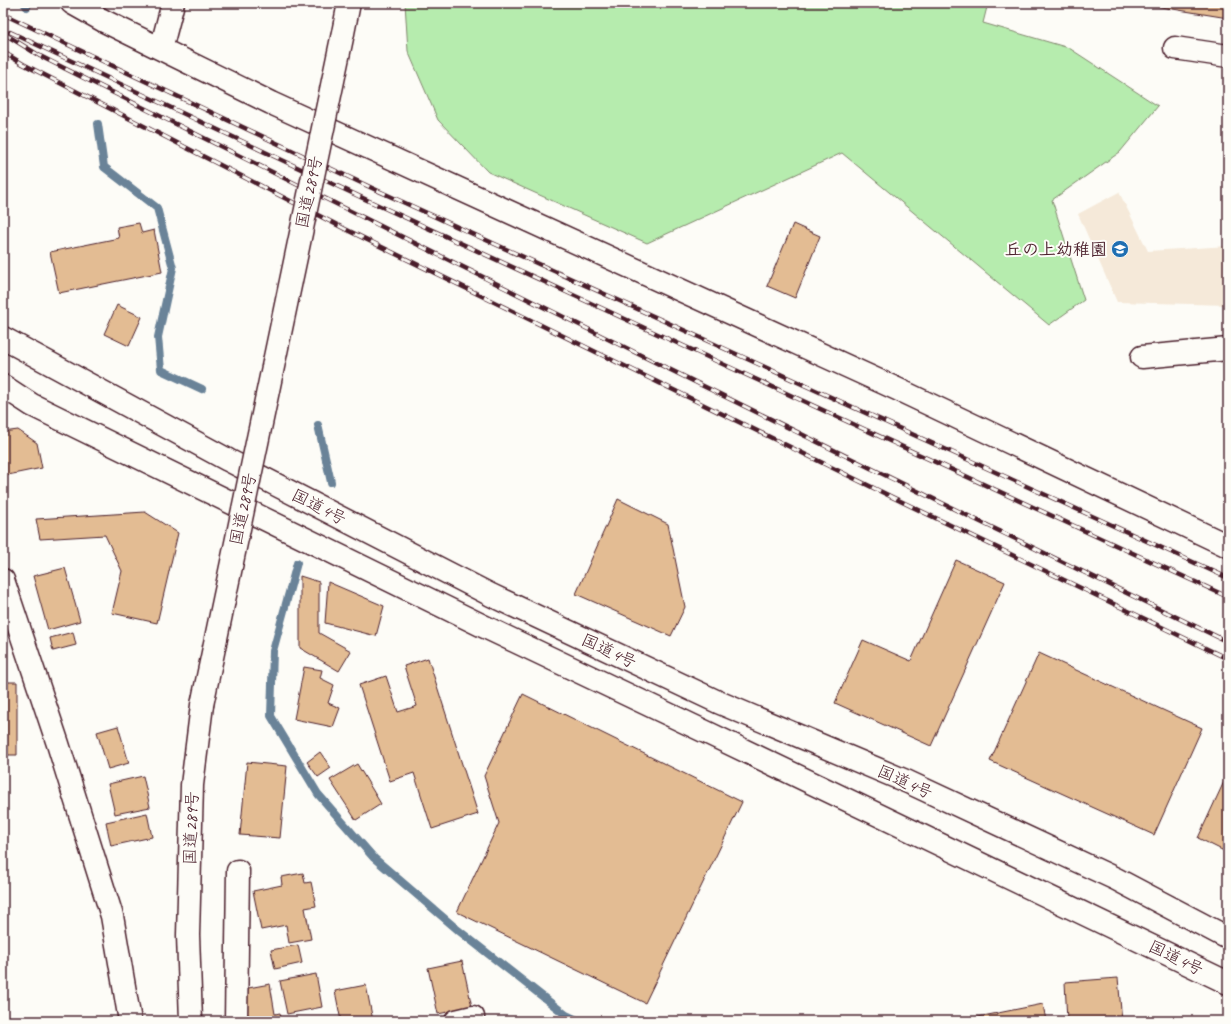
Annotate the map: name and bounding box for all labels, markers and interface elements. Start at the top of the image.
street label: 国道289号 [291,154,327,230]
place label: 丘の上幼稚園 [1005,239,1107,260]
school or university icon: 丘の上幼稚園 [1110,239,1130,259]
street label: 国道289号 [225,471,261,547]
street label: 国道4号 [288,484,350,530]
street label: 国道4号 [578,629,640,673]
street label: 国道4号 [874,760,936,804]
street label: 国道289号 [179,791,203,865]
street label: 国道4号 [1145,936,1207,980]

